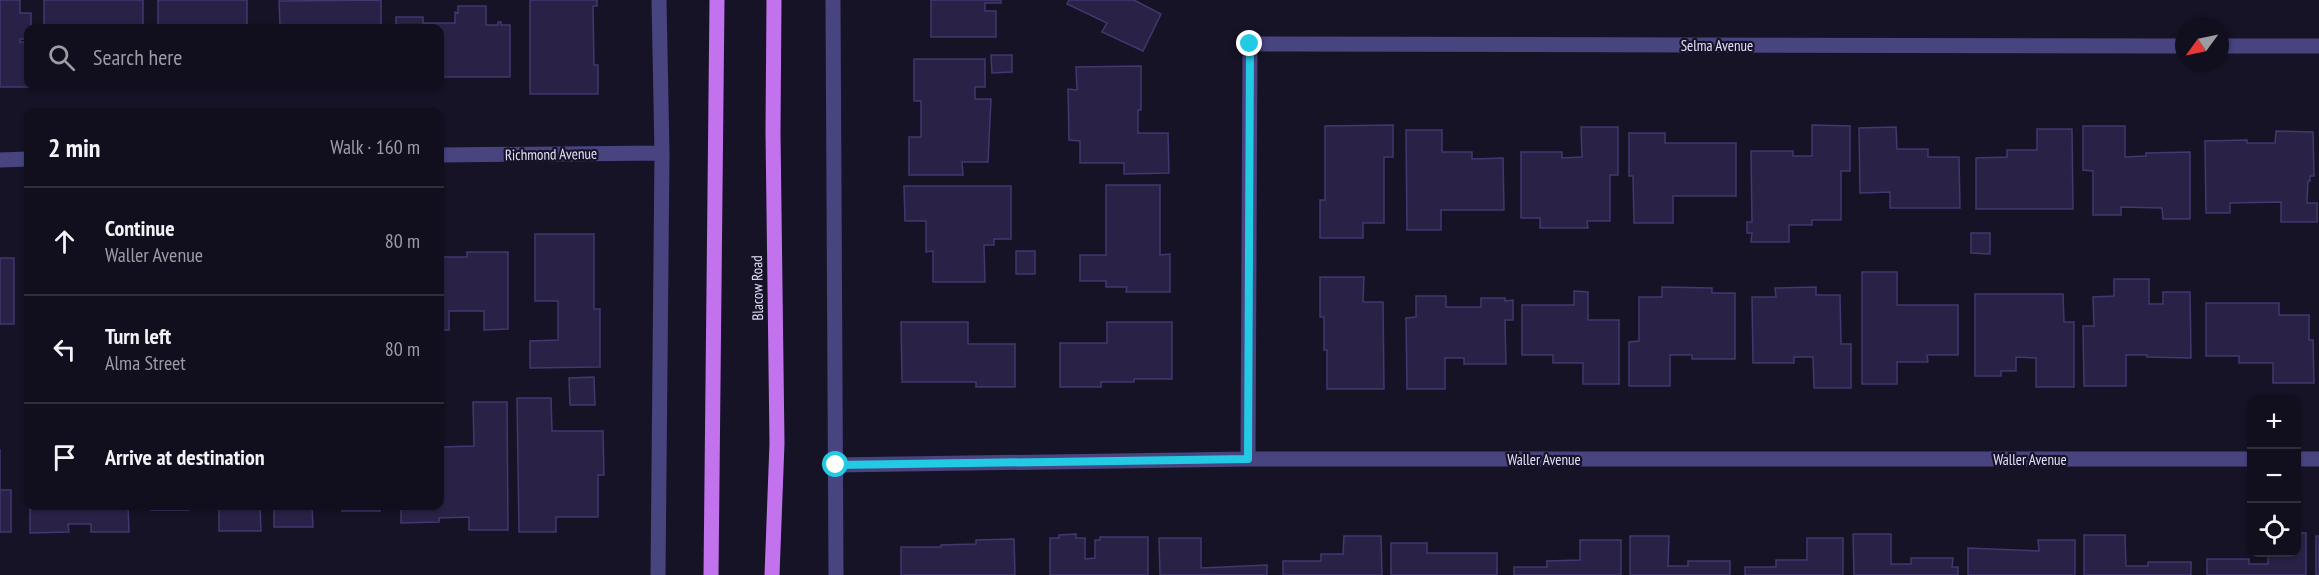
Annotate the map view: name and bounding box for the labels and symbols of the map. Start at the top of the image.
north arrow [2175,18,2229,72]
route end [1236,30,1262,56]
street label: Selma Avenue [1681,36,1753,55]
street label: Richmond Avenue [505,144,597,164]
street label: Blacow Road [747,255,767,321]
street label: Waller Avenue [1507,450,1581,469]
street label: Waller Avenue [1993,450,2067,469]
route start [822,451,848,477]

